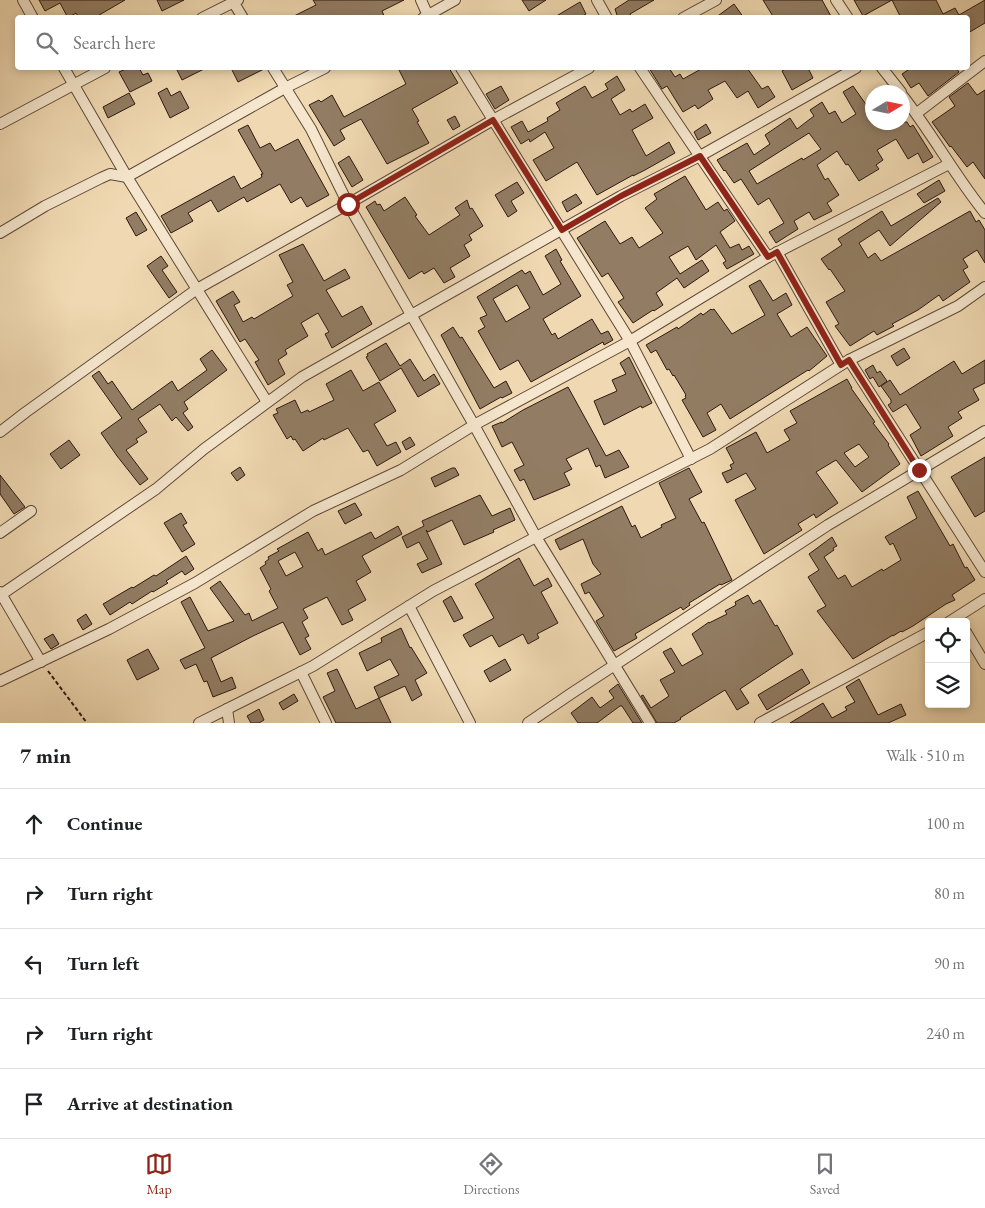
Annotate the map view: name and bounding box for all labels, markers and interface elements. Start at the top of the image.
search box [15,15,970,70]
icon: search [33,29,61,57]
text: Search here [73,30,155,55]
north arrow [865,85,910,130]
route start [337,193,360,216]
route end [908,459,931,482]
map controls [925,618,970,708]
button: locate [925,618,970,663]
button: layers [925,663,970,708]
text: 7 min [20,742,71,769]
text: Walk · 510 m [886,745,965,766]
icon: ahead [20,810,48,838]
text: Continue [67,811,142,836]
text: 100 m [926,813,965,834]
icon: right [20,880,48,908]
text: Turn right [67,881,153,906]
text: 80 m [934,883,965,904]
icon: left [20,950,48,978]
text: Turn left [67,951,139,976]
text: 90 m [934,953,965,974]
icon: right [20,1020,48,1048]
text: Turn right [67,1021,153,1046]
text: 240 m [926,1023,965,1044]
icon: arrive [20,1090,48,1118]
text: Arrive at destination [67,1091,233,1116]
tab: Map [145,1150,173,1198]
tab: Directions [463,1150,520,1198]
tab: Saved [810,1150,840,1198]

